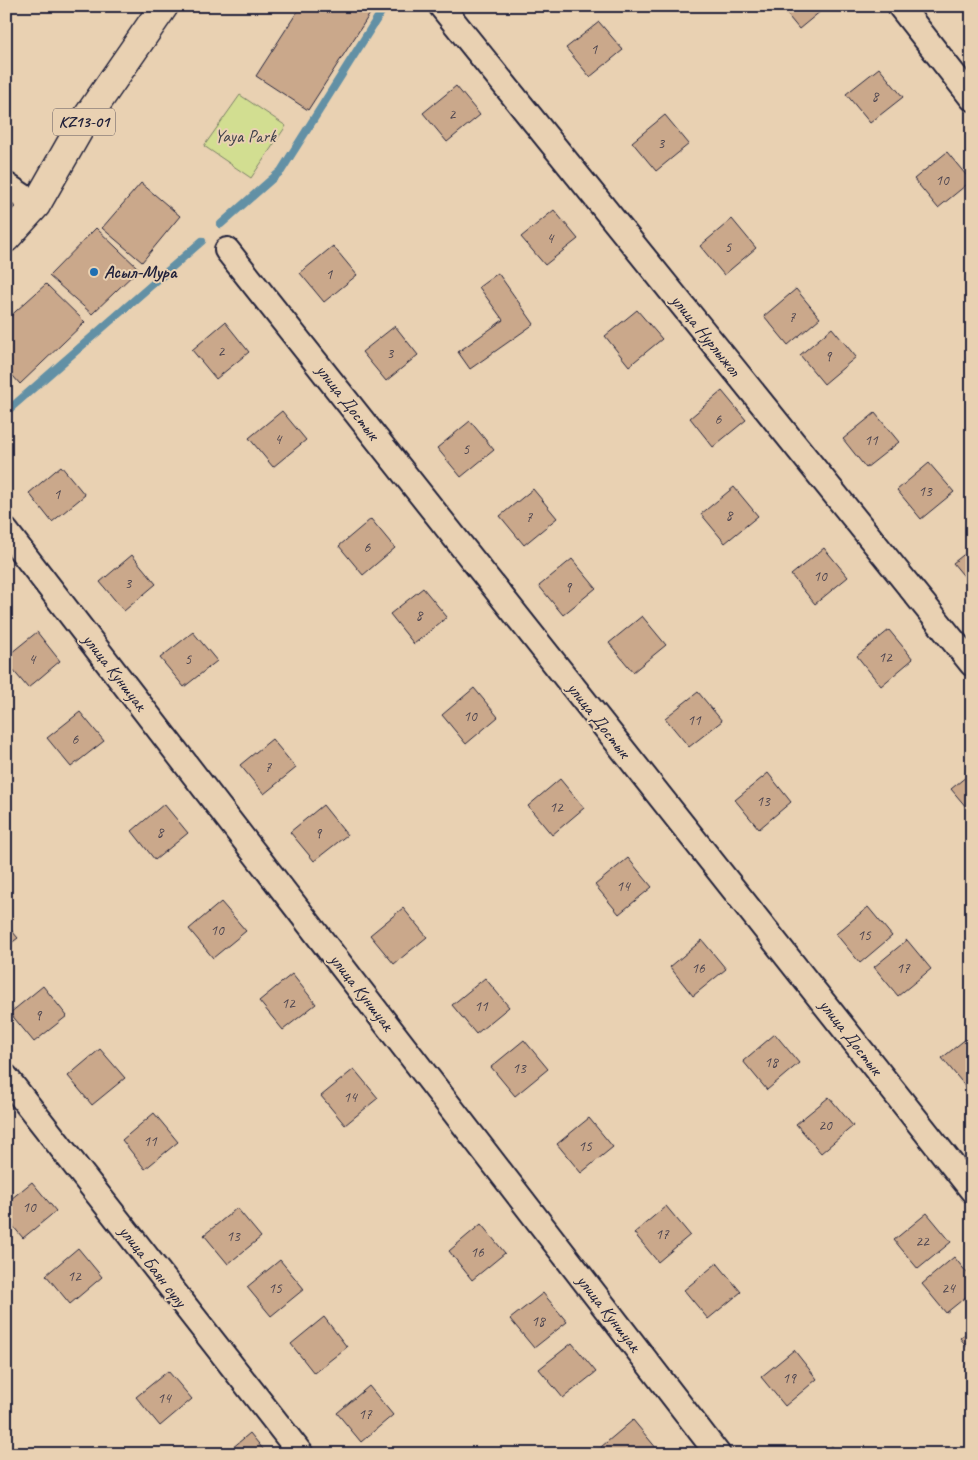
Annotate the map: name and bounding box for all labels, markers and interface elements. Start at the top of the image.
house number: 1 [591,40,599,59]
house number: 8 [872,87,880,106]
house number: 2 [449,105,457,124]
road number: KZ13-01 [53,108,115,136]
park label: Yaya Park [214,125,277,147]
house number: 3 [658,134,666,153]
house number: 10 [935,171,950,190]
house number: 4 [547,229,555,248]
house number: 5 [725,238,733,257]
place label: Асыл-Мура [104,261,178,283]
house number: 1 [326,265,334,284]
marker: Асыл-Мура [88,266,100,278]
street label: улица Нурлыжол [666,289,747,381]
house number: 7 [789,308,797,327]
house number: 2 [218,342,226,361]
house number: 3 [387,344,395,363]
house number: 9 [825,347,833,366]
street label: улица Достык [311,359,386,446]
house number: 6 [715,410,723,429]
house number: 4 [275,430,283,449]
house number: 11 [864,431,879,450]
house number: 5 [463,440,471,459]
house number: 13 [918,482,933,501]
house number: 1 [54,485,62,504]
house number: 8 [726,506,734,525]
house number: 7 [526,508,534,527]
house number: 6 [364,538,372,557]
house number: 10 [813,567,828,586]
house number: 3 [125,574,133,593]
house number: 9 [565,578,573,597]
house number: 8 [416,606,424,625]
street label: улица Куншуак [78,628,153,716]
house number: 12 [878,648,893,667]
house number: 4 [29,650,37,669]
house number: 5 [185,650,193,669]
street label: улица Достык [562,677,637,764]
house number: 10 [463,707,478,726]
house number: 11 [687,711,702,730]
house number: 6 [72,730,80,749]
house number: 7 [265,758,273,777]
house number: 13 [756,792,771,811]
house number: 12 [549,798,564,817]
house number: 8 [157,823,165,842]
house number: 9 [315,824,323,843]
house number: 14 [616,877,631,896]
house number: 10 [210,921,225,940]
house number: 15 [857,926,872,945]
street label: улица Куншуак [325,948,400,1036]
house number: 16 [691,959,706,978]
house number: 17 [896,959,911,978]
house number: 12 [281,994,296,1013]
street label: улица Достык [814,994,889,1081]
house number: 11 [474,997,489,1016]
house number: 9 [35,1006,43,1025]
house number: 18 [764,1053,779,1072]
house number: 13 [512,1059,527,1078]
house number: 14 [343,1088,358,1107]
house number: 20 [818,1116,833,1135]
house number: 11 [143,1132,158,1151]
house number: 15 [578,1137,593,1156]
house number: 10 [22,1198,37,1217]
street label: улица Баян сулу [114,1220,193,1313]
house number: 17 [655,1225,670,1244]
house number: 13 [226,1227,241,1246]
house number: 22 [915,1232,930,1251]
house number: 16 [470,1243,485,1262]
house number: 12 [67,1267,82,1286]
street label: улица Куншуак [572,1269,647,1357]
house number: 15 [268,1279,283,1298]
house number: 24 [941,1279,956,1298]
house number: 18 [531,1312,546,1331]
house number: 19 [782,1369,797,1388]
house number: 14 [157,1389,172,1408]
house number: 17 [358,1405,373,1424]

